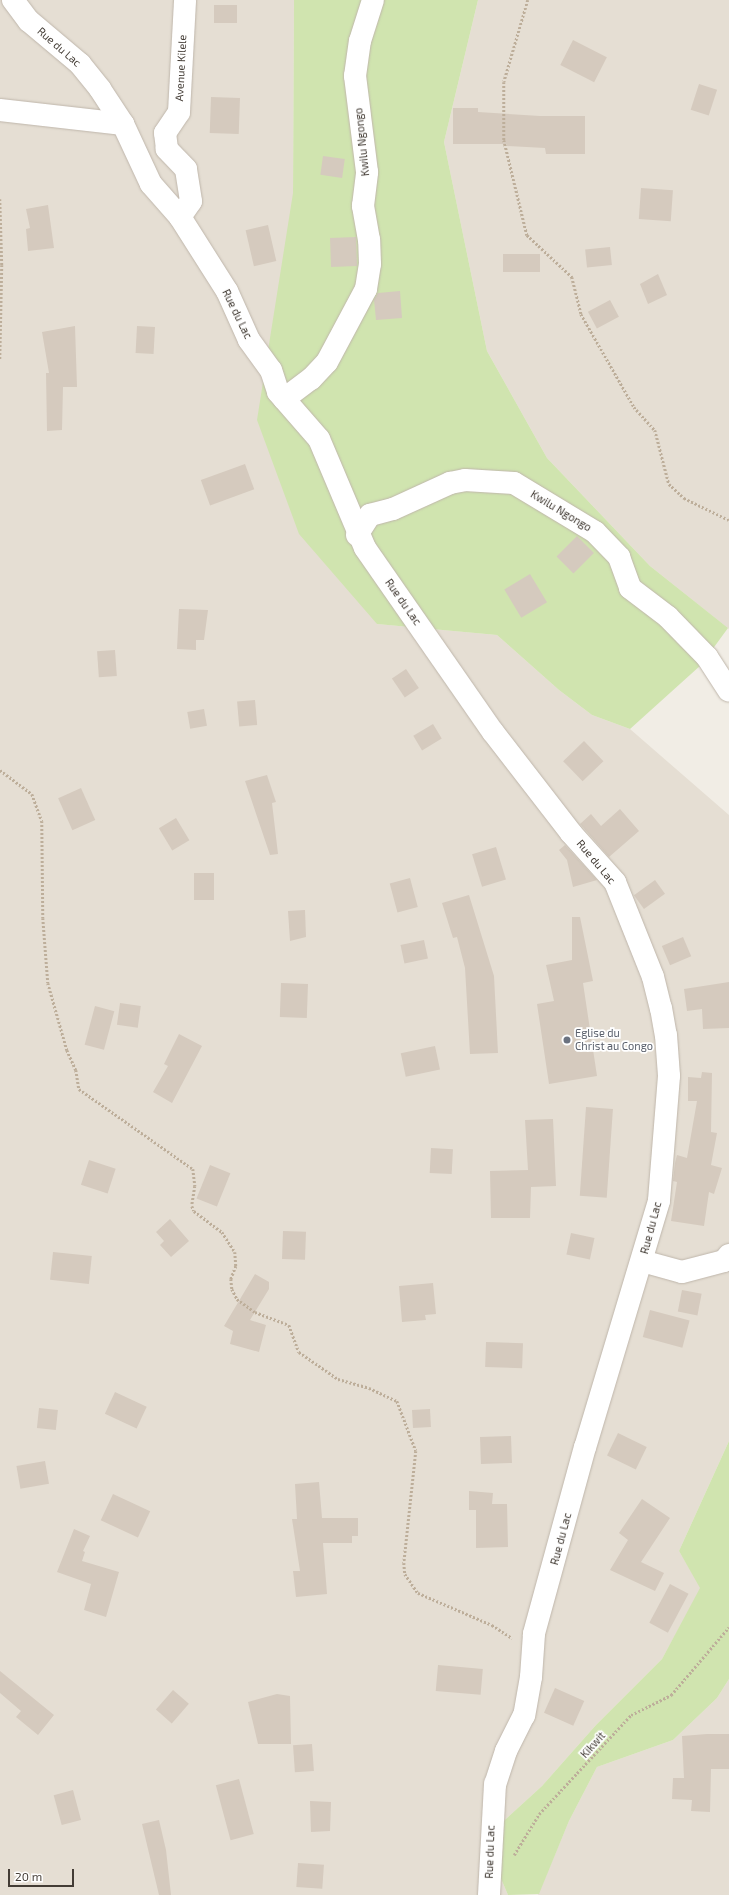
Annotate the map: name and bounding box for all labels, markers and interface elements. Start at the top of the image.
street label: Rue du Lac [34,24,84,70]
street label: Avenue Kilele [173,34,189,102]
street label: Kwilu Ngongo [352,107,372,177]
street label: Rue du Lac [219,287,255,341]
street label: Kwilu Ngongo [528,488,594,534]
street label: Rue du Lac [382,576,424,628]
street label: Rue du Lac [574,837,618,887]
place label: Eglise du Christ au Congo [575,1027,653,1053]
marker: Eglise du Christ au Congo [562,1035,572,1045]
street label: Rue du Lac [638,1200,664,1256]
street label: Rue du Lac [548,1511,574,1567]
street label: Kikwit [578,1729,608,1761]
street label: Rue du Lac [482,1825,498,1879]
scale bar [10,1861,76,1887]
text: 20 m [15,1869,42,1883]

